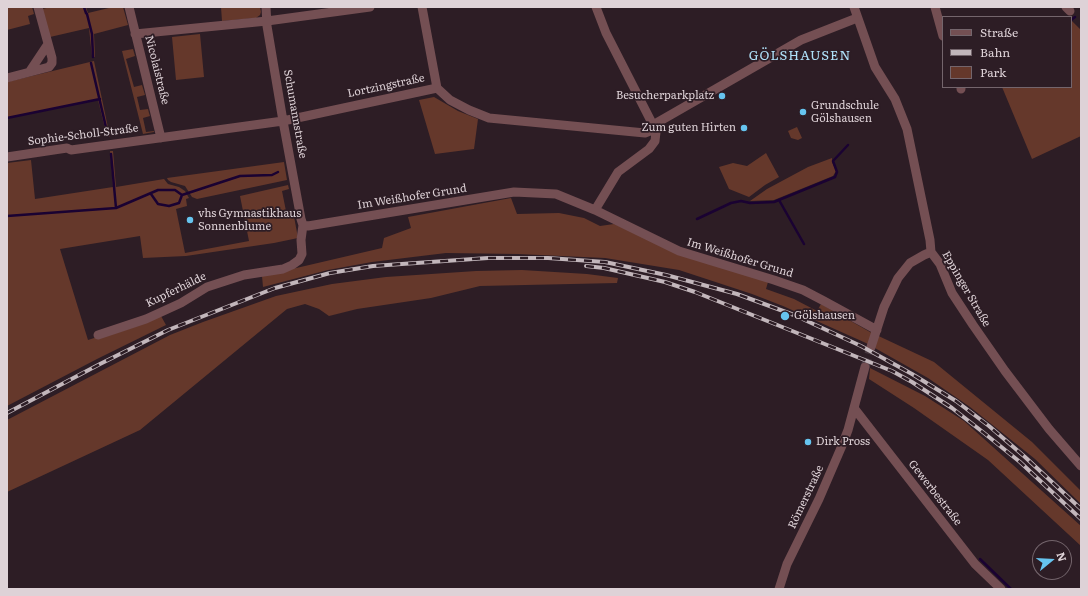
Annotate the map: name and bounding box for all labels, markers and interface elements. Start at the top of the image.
legend [942,16,1072,88]
text: Straße [980,23,1018,41]
street label: Nicolaistraße [142,34,172,106]
text: Bahn [980,43,1010,61]
district label: GÖLSHAUSEN [749,48,851,64]
text: Park [980,63,1006,81]
street label: Schumannstraße [281,68,309,160]
street label: Lortzingstraße [346,71,426,101]
place label: Besucherparkplatz [616,89,714,103]
marker: Besucherparkplatz [717,91,727,101]
place label: Grundschule Gölshausen [811,99,879,125]
marker: Grundschule Gölshausen [798,107,808,117]
place label: Zum guten Hirten [641,121,736,135]
street label: Sophie-Scholl-Straße [27,122,139,148]
marker: Zum guten Hirten [739,123,749,133]
street label: Im Weißhofer Grund [356,182,468,212]
place label: vhs Gymnastikhaus Sonnenblume [198,207,301,233]
marker: vhs Gymnastikhaus Sonnenblume [185,215,195,225]
street label: Im Weißhofer Grund [685,236,795,280]
street label: Eppinger Straße [939,249,993,329]
street label: Kupferhälde [144,270,208,310]
place label: Gölshausen [794,309,855,323]
marker: Gölshausen [779,310,791,322]
place label: Dirk Pross [816,435,870,449]
marker: Dirk Pross [803,437,813,447]
street label: Gewerbestraße [905,458,965,528]
street label: Römerstraße [785,463,827,531]
north arrow [1032,540,1072,580]
text: N [1053,550,1071,563]

